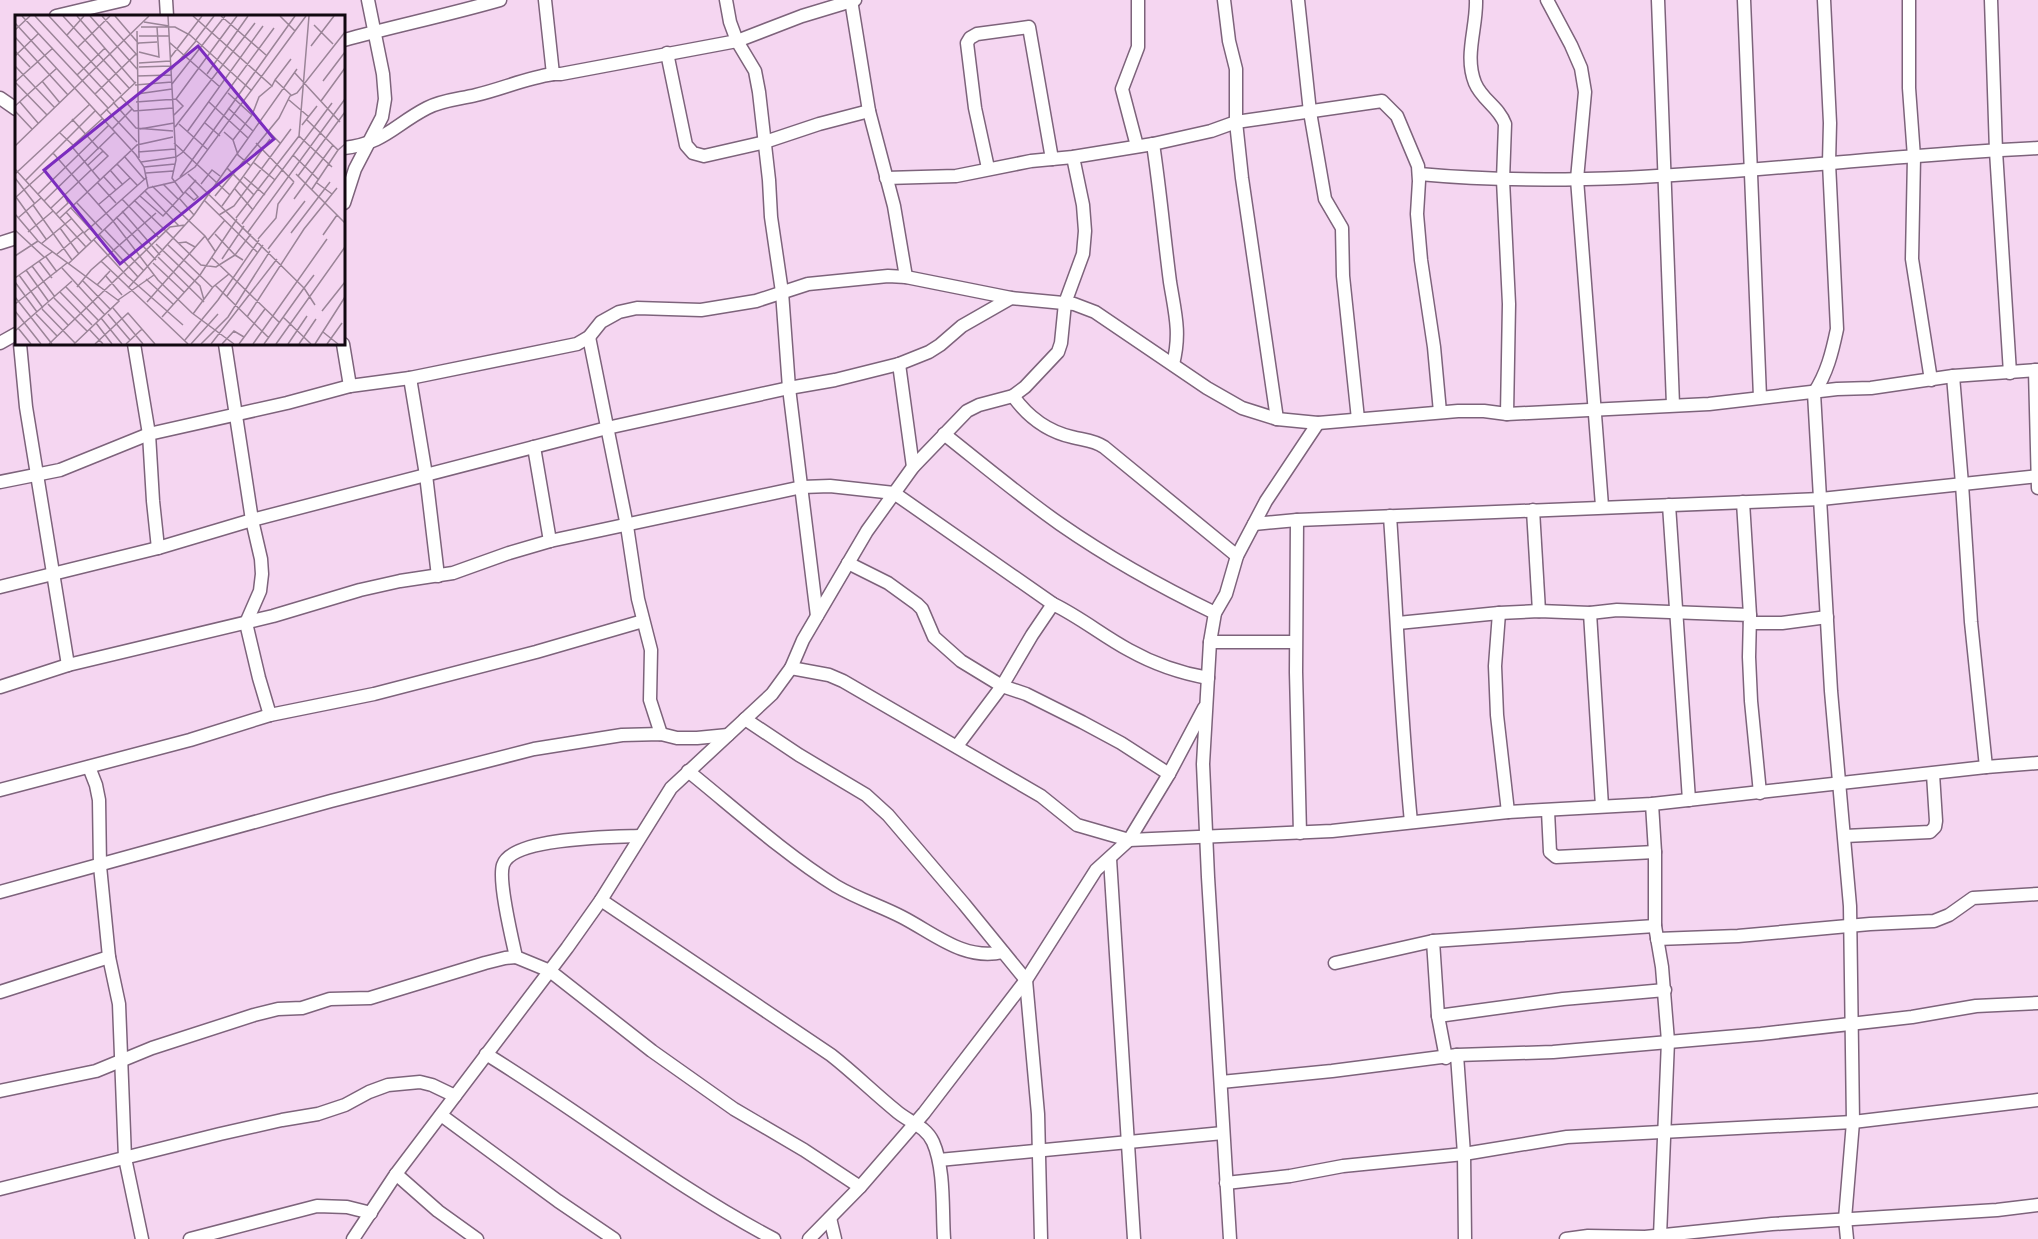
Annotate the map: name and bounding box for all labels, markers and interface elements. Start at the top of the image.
inset map [15,15,345,345]

